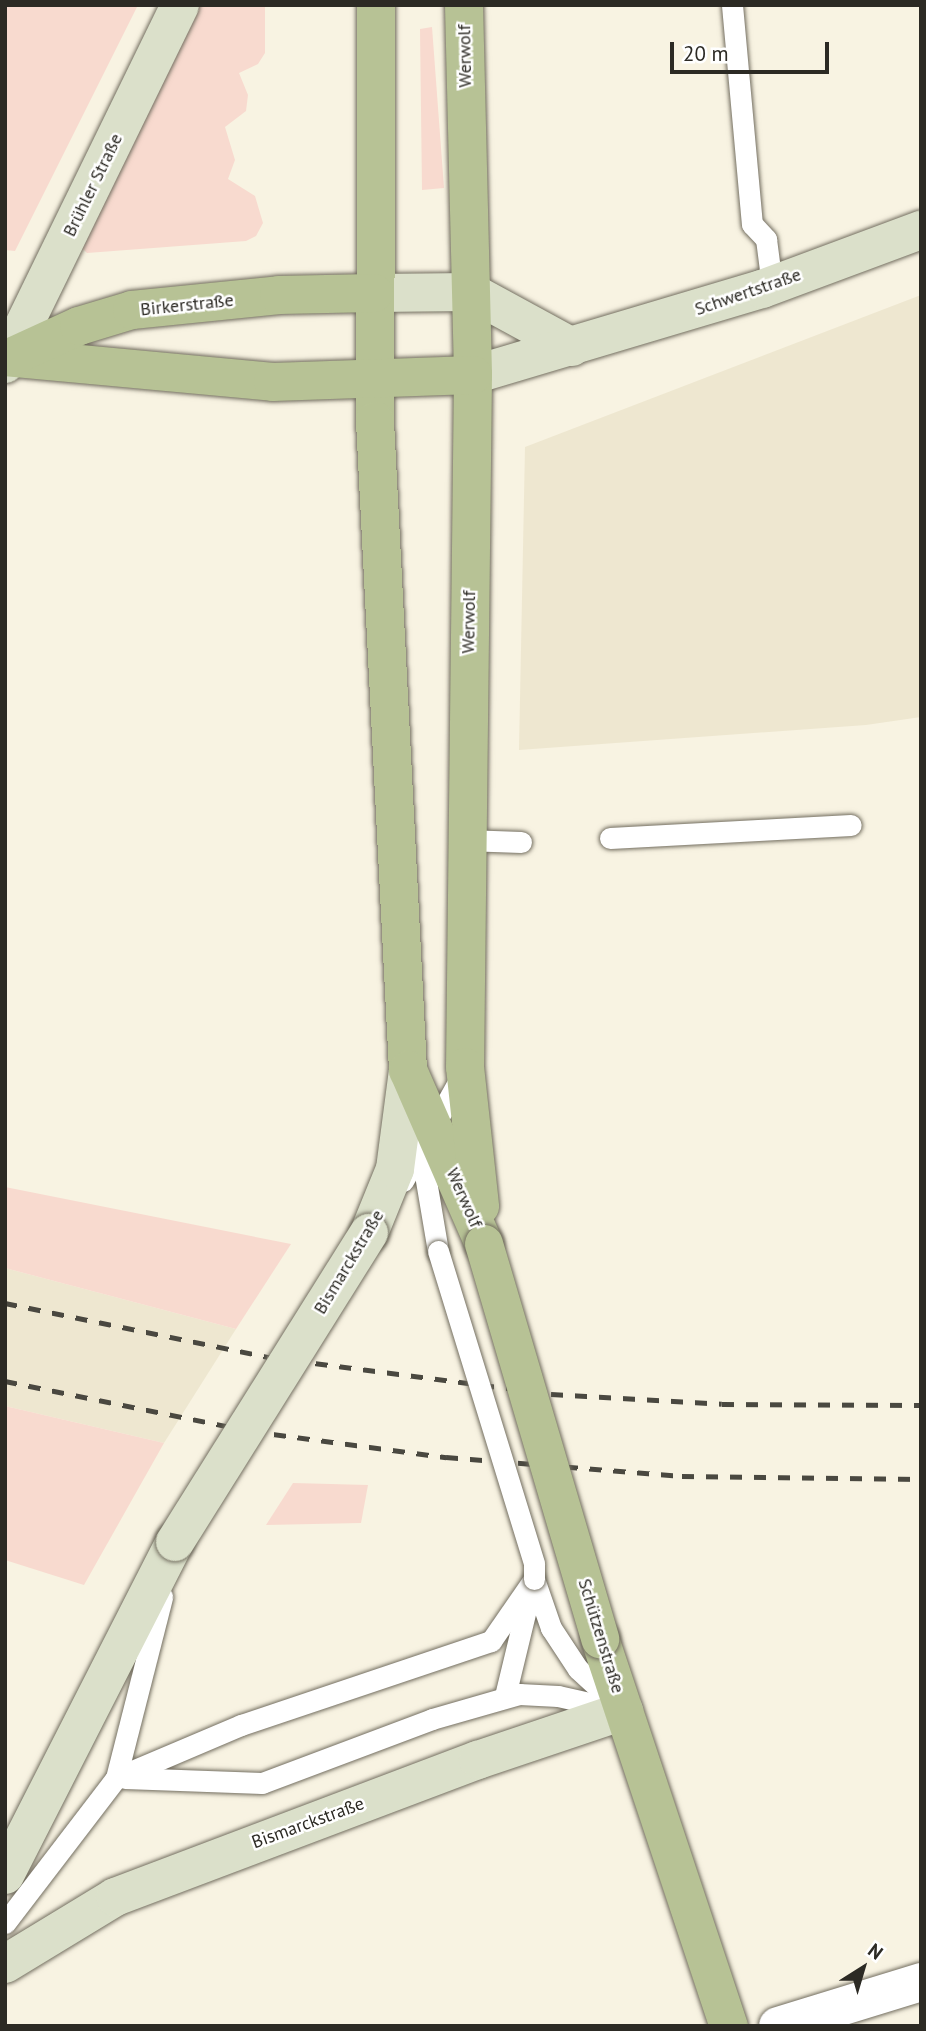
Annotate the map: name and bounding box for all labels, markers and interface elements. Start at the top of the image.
street label: Werwolf [454,24,476,88]
scale bar [674,28,833,72]
text: 20 m [683,40,729,67]
street label: Brühler Straße [59,130,127,240]
street label: Schwertstraße [692,264,804,320]
street label: Birkerstraße [139,289,235,321]
street label: Werwolf [458,590,480,654]
street label: Werwolf [441,1165,487,1231]
street label: Bismarckstraße [309,1206,389,1318]
street label: Schützenstraße [573,1576,629,1696]
street label: Bismarckstraße [249,1793,367,1853]
north arrow [828,1933,898,2003]
text: N [863,1938,888,1965]

